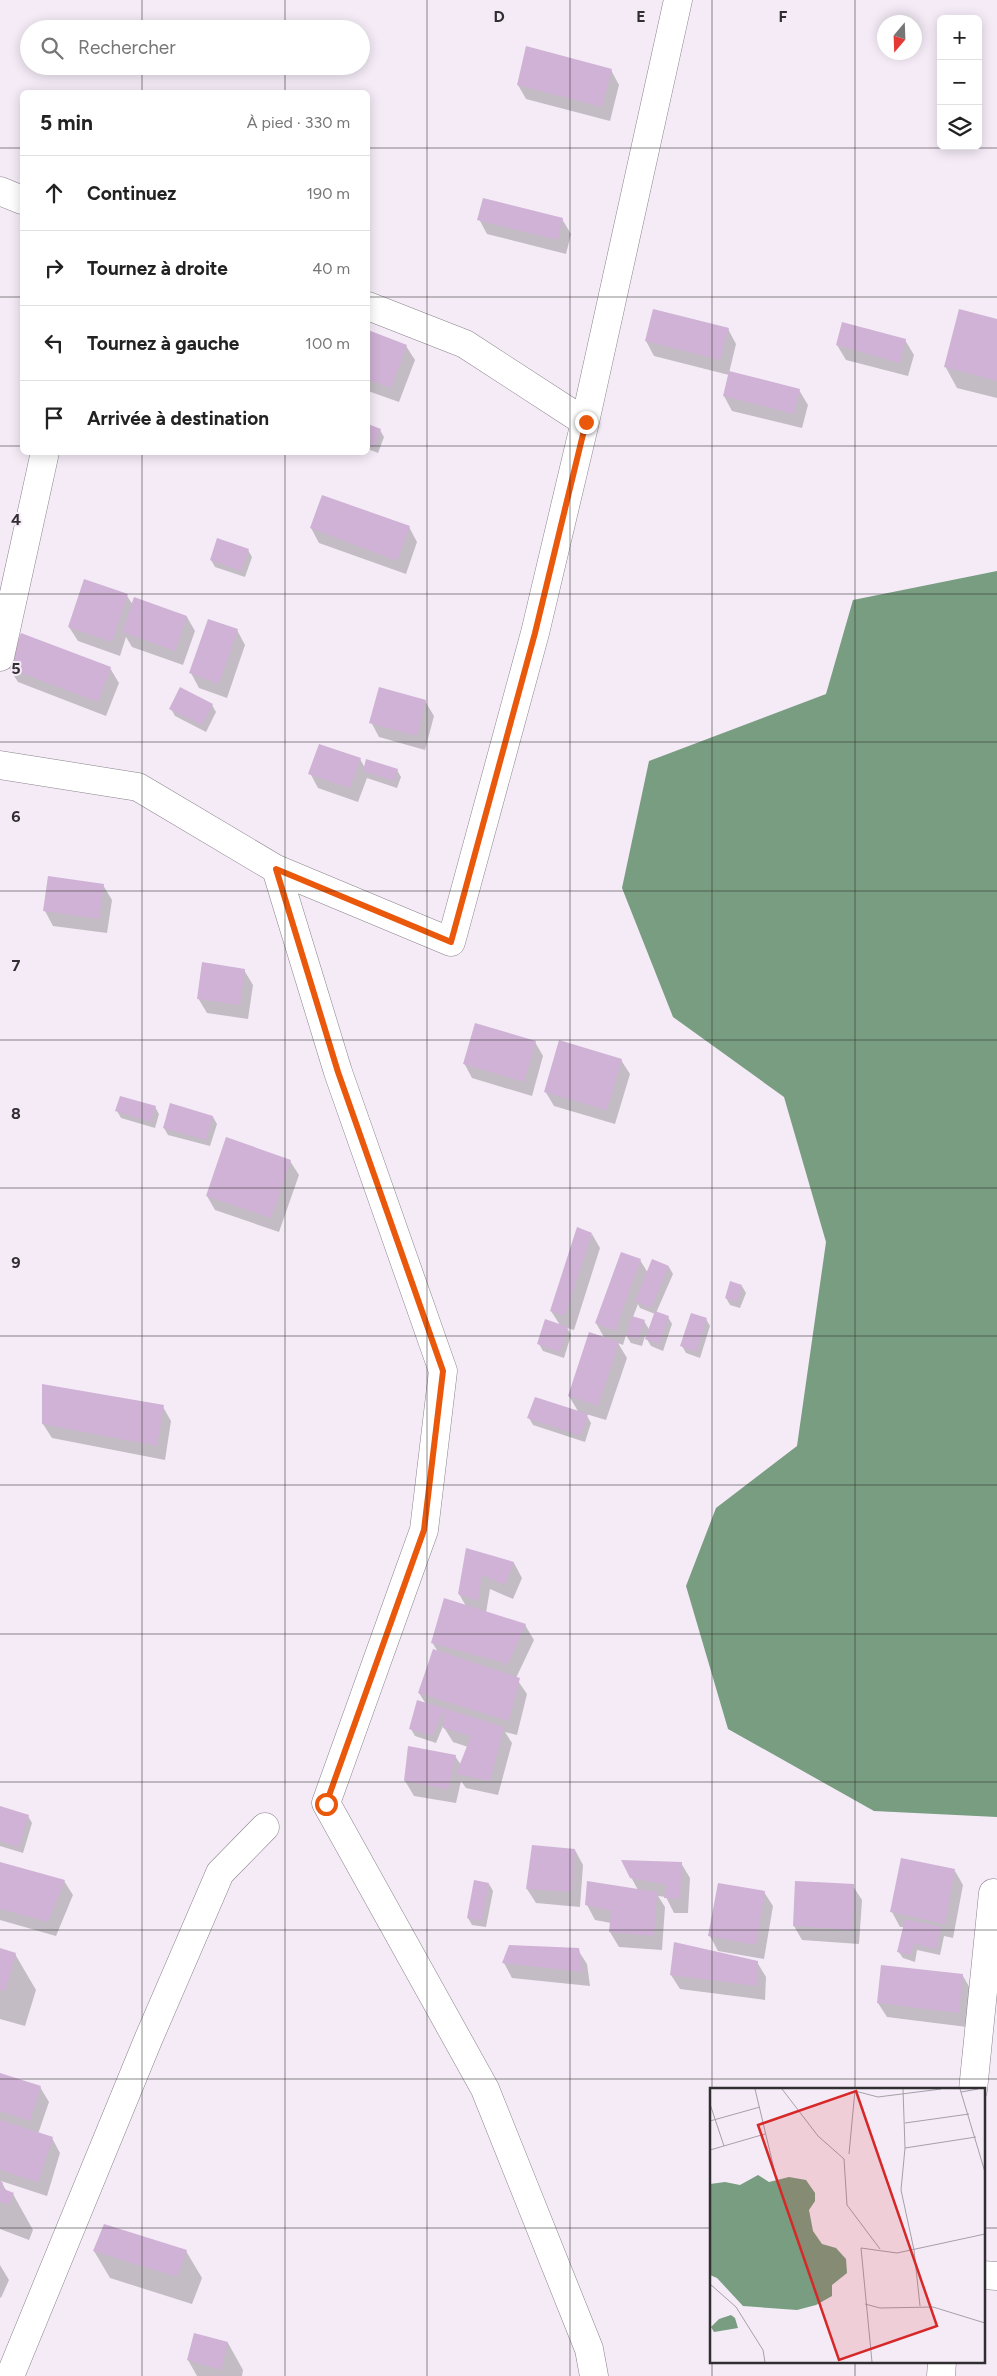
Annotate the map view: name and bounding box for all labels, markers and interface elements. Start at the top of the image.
text: D [493,7,505,26]
text: E [636,7,646,26]
text: F [779,7,788,26]
north arrow [877,15,922,60]
map controls [937,15,982,150]
button: + [937,15,982,60]
search box [20,20,370,75]
icon: search [38,34,66,62]
text: Rechercher [78,36,176,59]
button: − [937,60,982,105]
button: layers [937,105,982,150]
text: 5 min [40,110,93,135]
text: À pied · 330 m [247,113,350,132]
icon: ahead [40,179,68,207]
text: Continuez [87,182,176,205]
text: 190 m [307,184,350,203]
icon: right [40,254,68,282]
text: Tournez à droite [87,257,228,280]
text: 40 m [312,259,350,278]
icon: left [40,329,68,357]
text: Tournez à gauche [87,332,239,355]
text: 100 m [305,334,350,353]
icon: arrive [40,404,68,432]
text: Arrivée à destination [87,407,269,430]
route end [575,411,598,434]
text: 4 [11,510,21,529]
text: 5 [11,659,21,678]
text: 6 [11,807,21,826]
text: 7 [12,956,21,975]
text: 8 [11,1104,21,1123]
text: 9 [11,1253,21,1272]
route start [315,1793,338,1816]
inset map [710,2088,984,2364]

